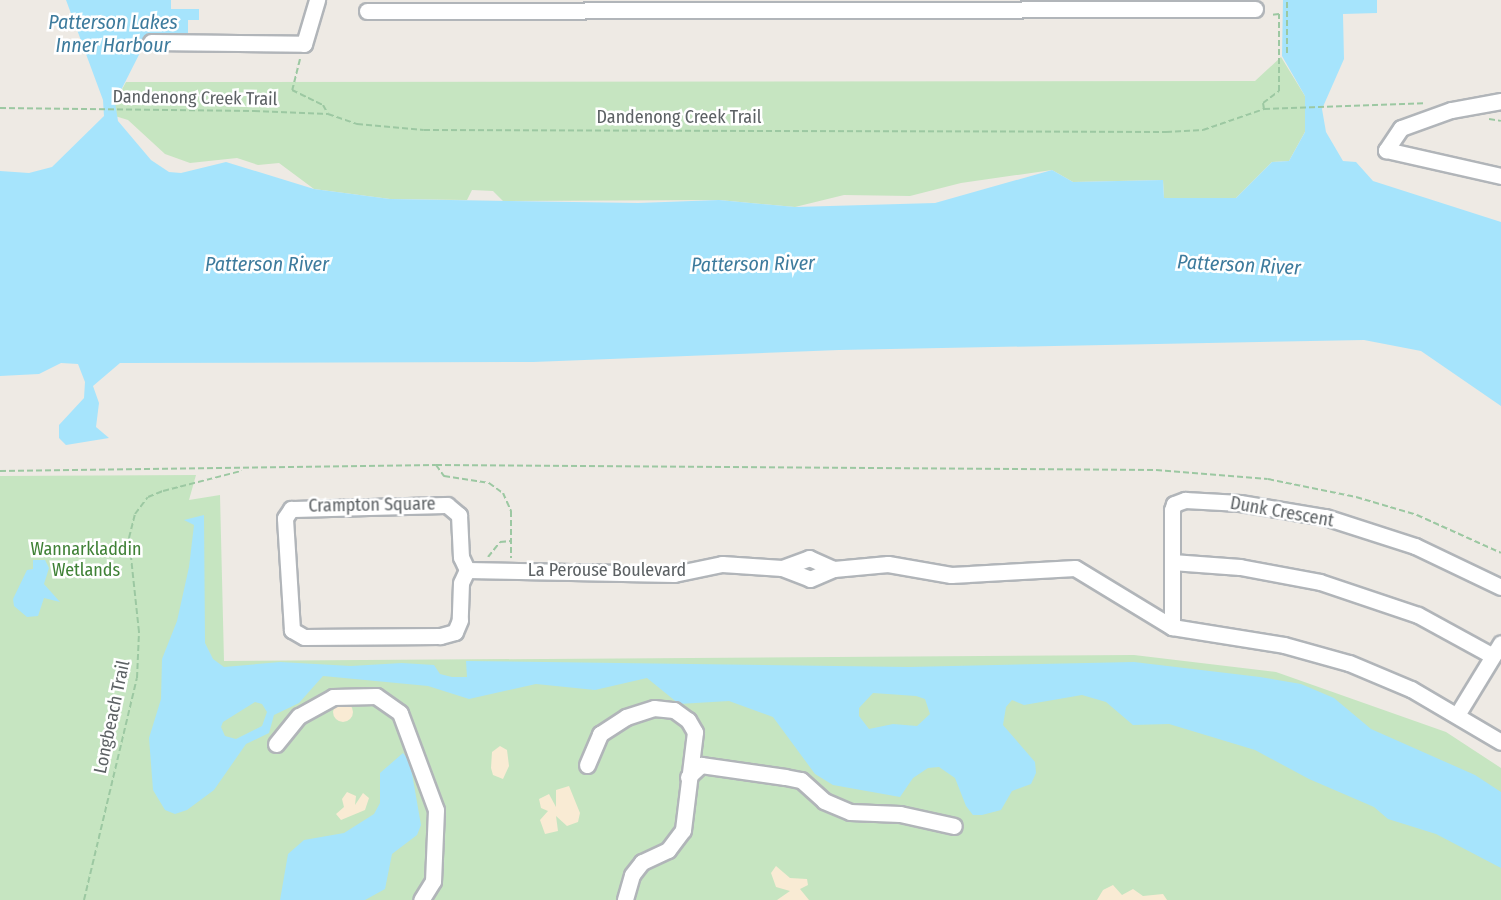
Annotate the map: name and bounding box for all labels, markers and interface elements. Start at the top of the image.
water label: Patterson Lakes Inner Harbour [48,10,178,57]
street label: Dandenong Creek Trail [112,86,278,110]
street label: Dandenong Creek Trail [597,106,761,128]
water label: Patterson River [1177,250,1301,280]
water label: Patterson River [691,251,815,277]
water label: Patterson River [205,252,329,276]
street label: Dunk Crescent [1229,492,1335,532]
street label: Crampton Square [308,493,436,517]
park label: Wannarkladdin Wetlands [30,539,142,582]
street label: La Perouse Boulevard [528,559,686,581]
street label: Longbeach Trail [89,658,135,776]

